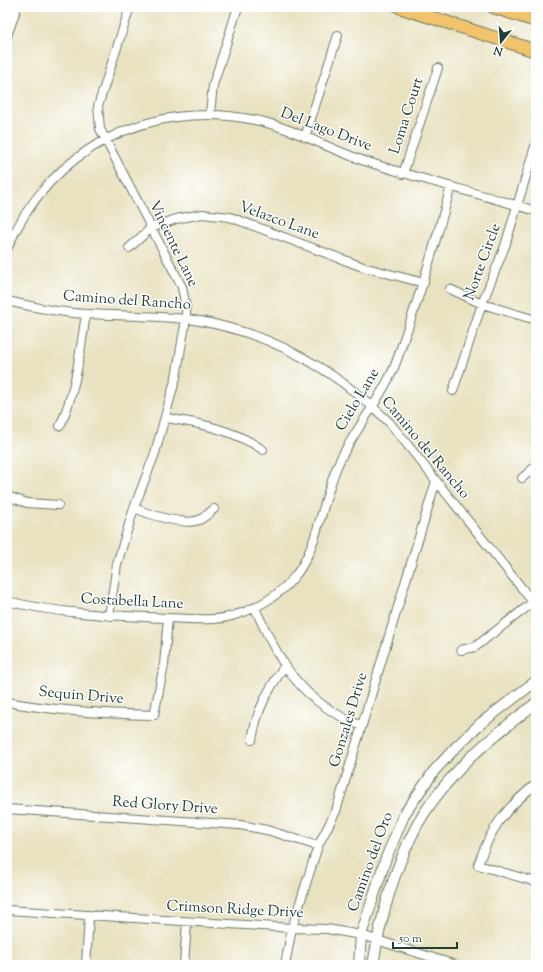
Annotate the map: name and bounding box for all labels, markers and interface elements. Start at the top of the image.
north arrow [481,22,521,62]
text: N [492,42,506,60]
street label: Loma Court [385,75,429,157]
street label: Del Lago Drive [277,103,375,157]
street label: Vincente Lane [143,197,203,291]
street label: Velazco Lane [236,197,322,245]
street label: Norte Circle [459,221,507,303]
street label: Camino del Rancho [62,286,192,316]
street label: Cielo Lane [331,365,385,435]
street label: Camino del Rancho [376,392,474,504]
street label: Costabella Lane [80,589,184,615]
street label: Gonzales Drive [325,670,373,770]
street label: Sequin Drive [38,682,124,710]
street label: Red Glory Drive [111,792,219,820]
street label: Camino del Oro [343,809,399,915]
street label: Crimson Ridge Drive [166,896,304,924]
scale bar [393,924,457,950]
text: 50 m [398,930,422,948]

